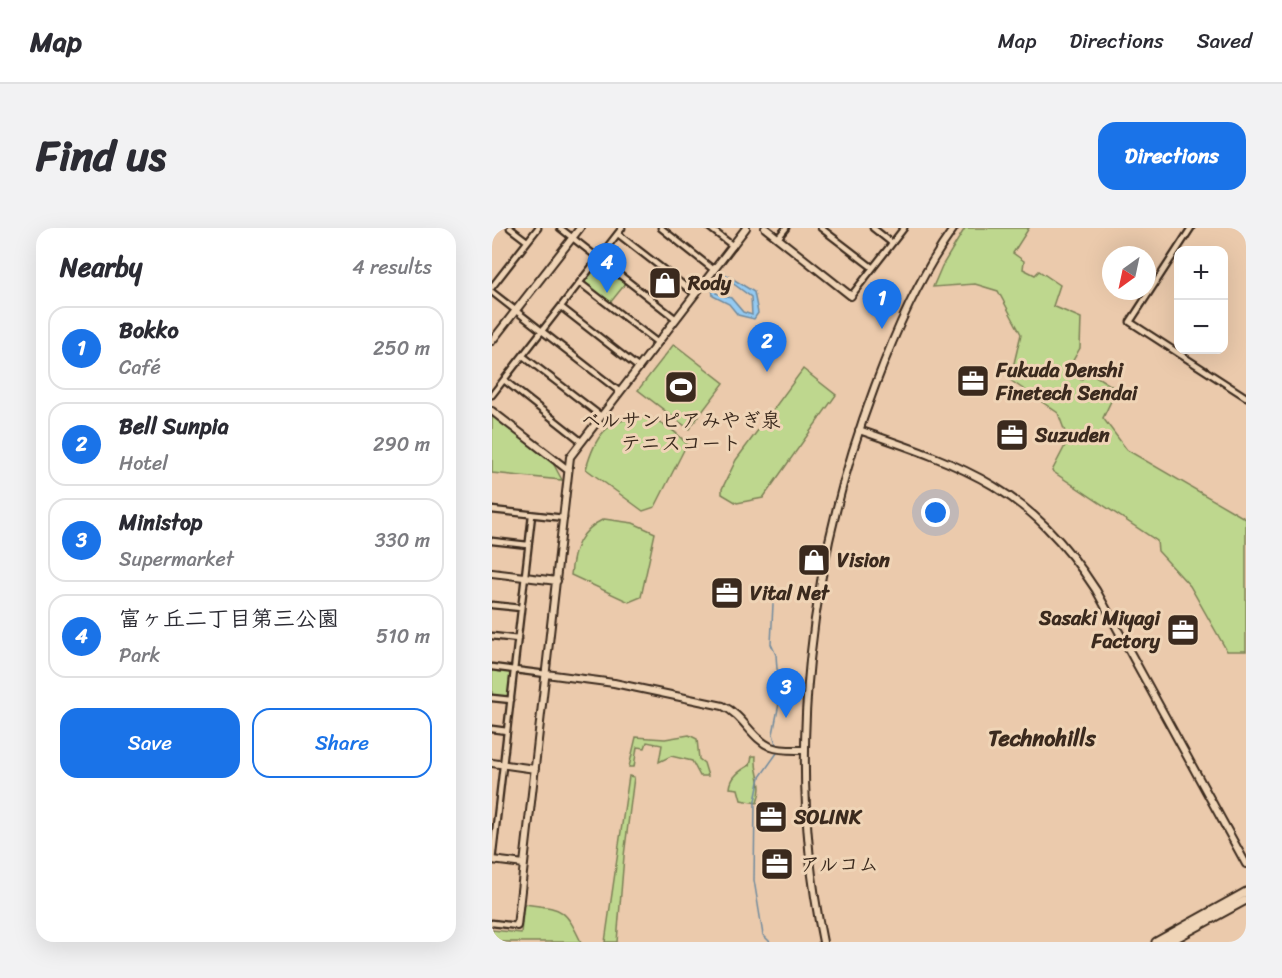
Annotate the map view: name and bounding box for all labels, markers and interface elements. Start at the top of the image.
text: Map [30,17,82,66]
text: Map [998,22,1036,60]
text: Directions [1069,22,1164,60]
text: Saved [1197,22,1252,60]
text: Find us [36,119,166,193]
button: Directions [1098,122,1246,190]
text: Nearby [60,244,142,290]
pin: 4 [588,244,626,293]
north arrow [1102,246,1156,300]
map controls [1174,246,1228,354]
button: + [1174,246,1228,300]
text: 4 results [352,250,432,285]
shop icon: Rody [647,265,683,301]
place label: Rody [687,266,732,301]
pin: 1 [862,279,902,329]
button: − [1174,300,1228,354]
text: Bokko [119,311,179,350]
pin: 2 [748,322,786,372]
text: 1 [77,331,86,366]
text: 250 m [373,331,430,366]
text: Café [119,350,161,385]
place label: Fukuda Denshi Finetech Sendai [995,353,1139,411]
office icon: Fukuda Denshi Finetech Sendai [955,363,991,399]
sports icon: ベルサンピアみやぎ泉 テニスコート [663,369,699,405]
place label: ベルサンピアみやぎ泉 テニスコート [581,403,781,461]
text: Bell Sunpia [119,407,229,446]
office icon: Suzuden [994,417,1030,453]
place label: Suzuden [1034,418,1110,453]
text: 2 [76,427,87,462]
text: 290 m [373,427,430,462]
text: Hotel [119,446,168,481]
your location [921,498,950,527]
text: Ministop [119,503,202,542]
text: 3 [76,523,87,558]
text: 330 m [375,523,430,558]
text: Supermarket [119,542,234,577]
shop icon: Vision [796,542,832,578]
place label: Vision [837,543,890,578]
office icon: Vital Net [709,575,745,611]
place label: Vital Net [750,576,831,611]
text: 富ヶ丘二丁目第三公園 [119,599,339,638]
place label: Sasaki Miyagi Factory [1038,601,1161,659]
office icon: Sasaki Miyagi Factory [1165,612,1201,648]
text: 4 [75,619,88,654]
text: 510 m [376,619,430,654]
text: Park [119,638,160,673]
pin: 3 [766,668,806,718]
button: Save [60,708,240,778]
button: Share [252,708,432,778]
district label: Technohills [988,719,1097,758]
office icon: SOLINK [753,799,789,835]
place label: SOLINK [793,800,863,835]
office icon: アルコム [759,846,795,882]
place label: アルコム [800,847,879,882]

